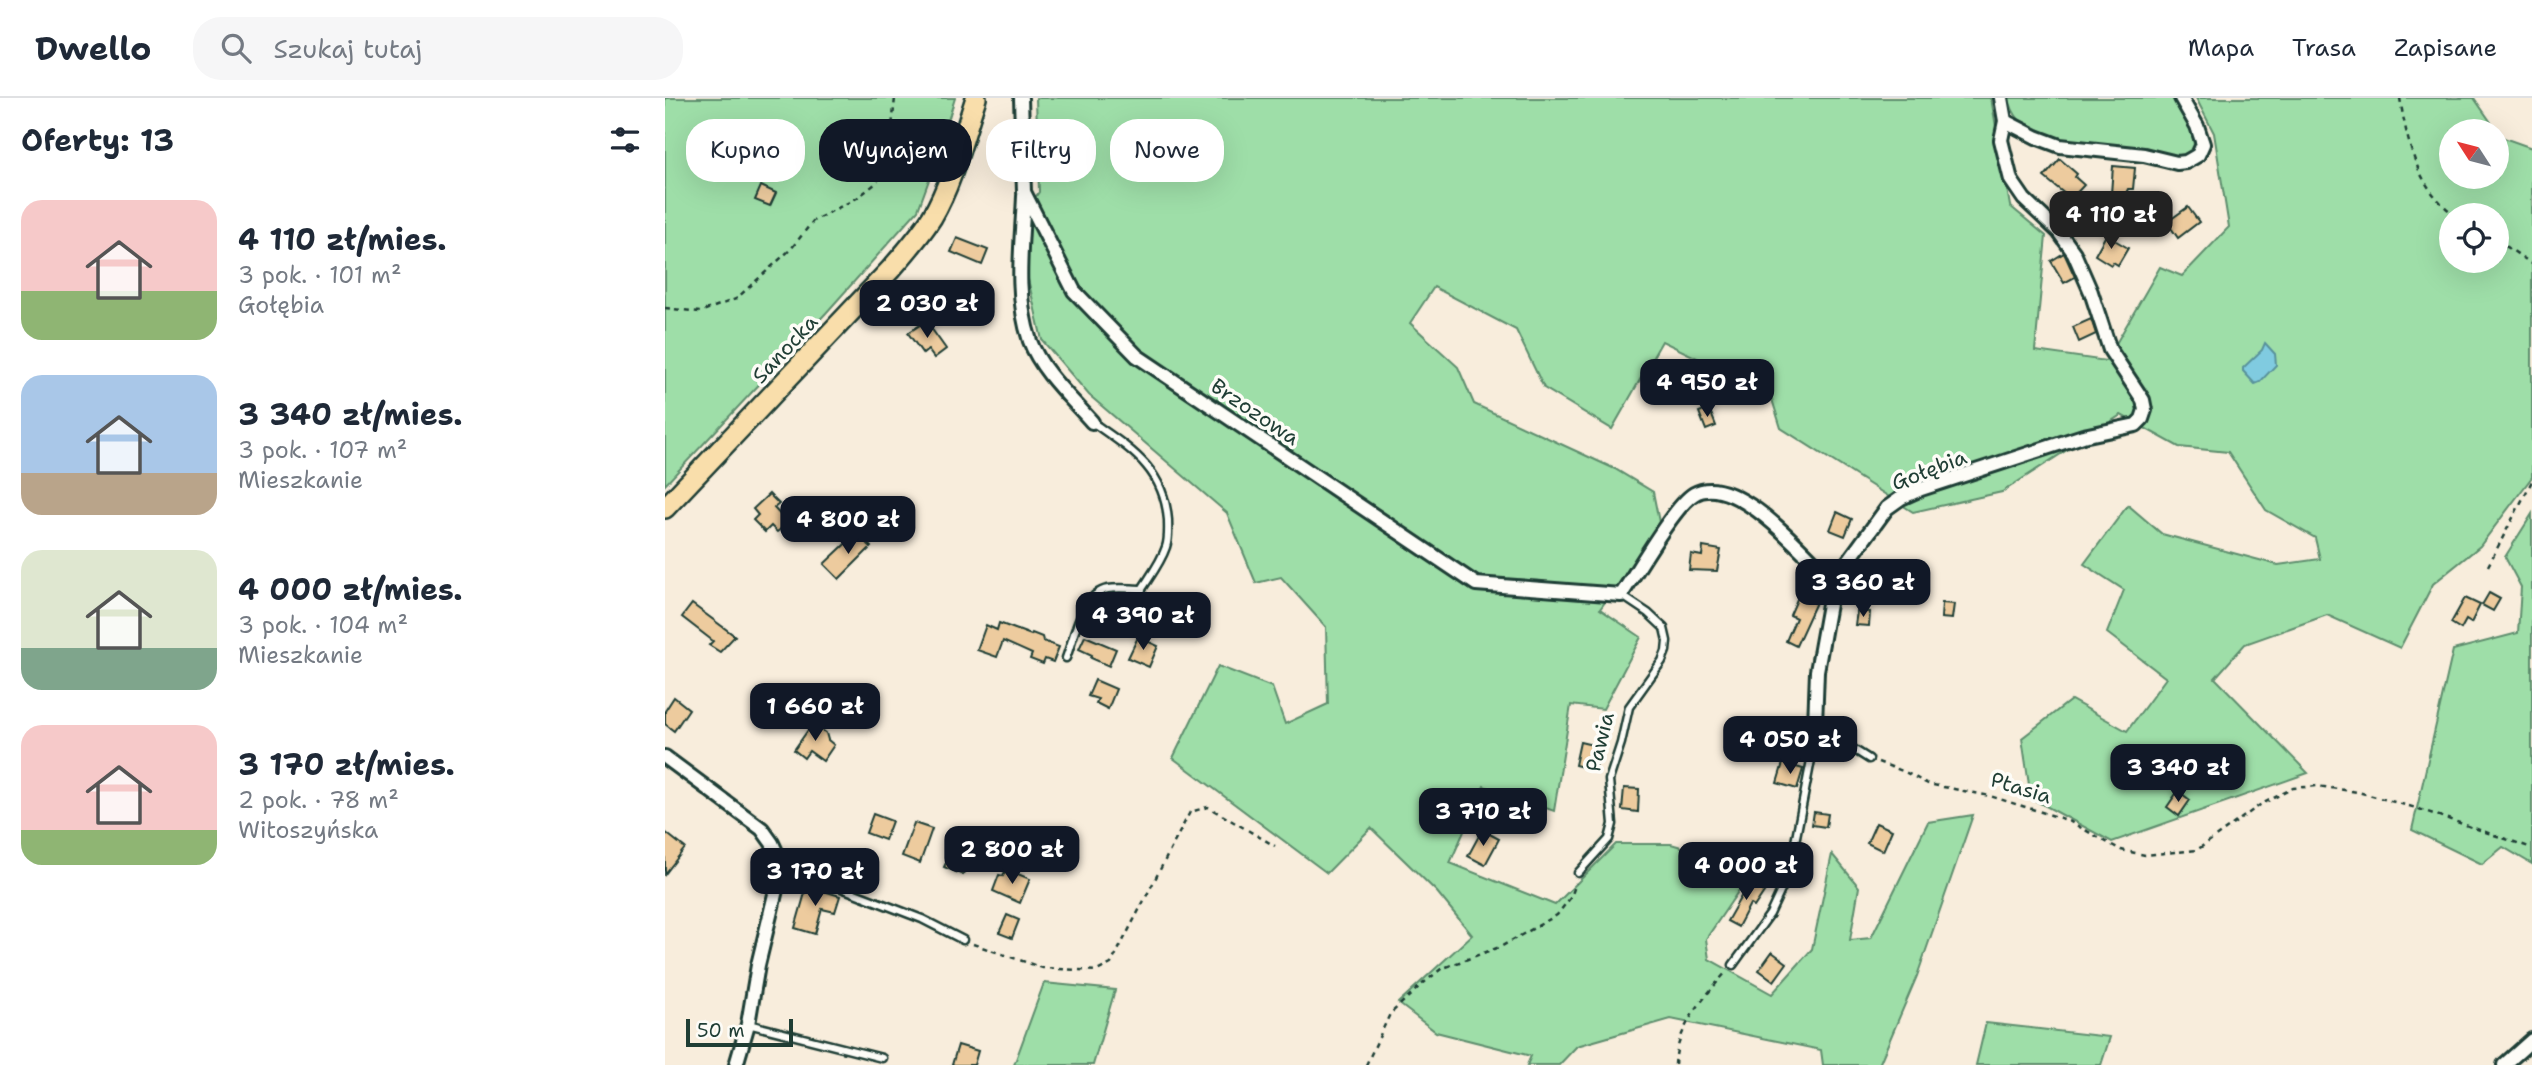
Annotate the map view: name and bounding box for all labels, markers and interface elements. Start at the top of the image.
search box [193,17,683,80]
text: Dwello [35,26,151,71]
icon: search [217,29,255,67]
text: Szukaj tutaj [273,31,422,66]
text: Mapa [2188,32,2254,64]
text: Trasa [2292,32,2356,64]
text: Zapisane [2394,32,2497,64]
chip: Kupno [686,119,805,182]
chip: Wynajem [819,119,972,182]
chip: Filtry [986,119,1096,182]
chip: Nowe [1110,119,1224,182]
north arrow [2439,119,2509,189]
map controls [2439,119,2509,273]
text: Oferty: 13 [21,120,174,161]
icon: filters [606,121,644,159]
pin: 4 110 zł [2039,192,2183,251]
text: 4 110 zł [2066,199,2156,229]
button: locate [2439,203,2509,273]
text: 4 110 zł/mies. [238,219,446,260]
icon: home [77,228,161,312]
text: 3 pok. · 101 m² [238,260,401,290]
pin: 2 030 zł [855,280,999,340]
text: 2 030 zł [876,288,978,318]
text: Gołębia [238,290,324,320]
street label: Sanocka [746,309,824,389]
pin: 4 950 zł [1635,360,1779,419]
text: 4 950 zł [1656,367,1758,397]
street label: Brzozowa [1205,372,1305,452]
text: 3 340 zł/mies. [238,394,462,435]
icon: home [77,403,161,487]
text: 3 pok. · 107 m² [238,435,407,465]
street label: Gołębia [1887,443,1971,497]
text: Mieszkanie [238,465,363,495]
pin: 4 800 zł [776,496,920,556]
text: 4 800 zł [796,504,900,534]
pin: 3 360 zł [1791,560,1935,619]
text: 3 360 zł [1811,567,1915,597]
text: 4 000 zł/mies. [238,569,463,610]
icon: home [77,578,161,662]
pin: 4 390 zł [1071,592,1215,652]
text: 4 390 zł [1092,600,1194,630]
text: 3 pok. · 104 m² [238,610,408,640]
text: Mieszkanie [238,640,363,670]
pin: 1 660 zł [743,684,887,743]
text: 1 660 zł [766,691,864,721]
street label: Pawia [1579,709,1621,775]
pin: 4 050 zł [1718,716,1862,776]
text: 4 050 zł [1739,724,1841,754]
text: 3 170 zł/mies. [238,744,455,785]
pin: 3 340 zł [2106,744,2250,804]
text: 3 340 zł [2126,752,2230,782]
icon: home [77,753,161,837]
street label: Ptasia [1987,765,2055,811]
text: 2 pok. · 78 m² [238,785,399,815]
pin: 3 710 zł [1411,788,1555,848]
text: 3 710 zł [1435,796,1531,826]
text: Witoszyńska [238,815,378,845]
pin: 2 800 zł [940,826,1084,886]
text: 2 800 zł [960,834,1064,864]
pin: 4 000 zł [1674,842,1818,902]
pin: 3 170 zł [743,848,887,908]
text: 4 000 zł [1694,850,1798,880]
text: 3 170 zł [766,856,864,886]
scale bar [686,1016,793,1048]
text: 50 m [697,1018,745,1043]

